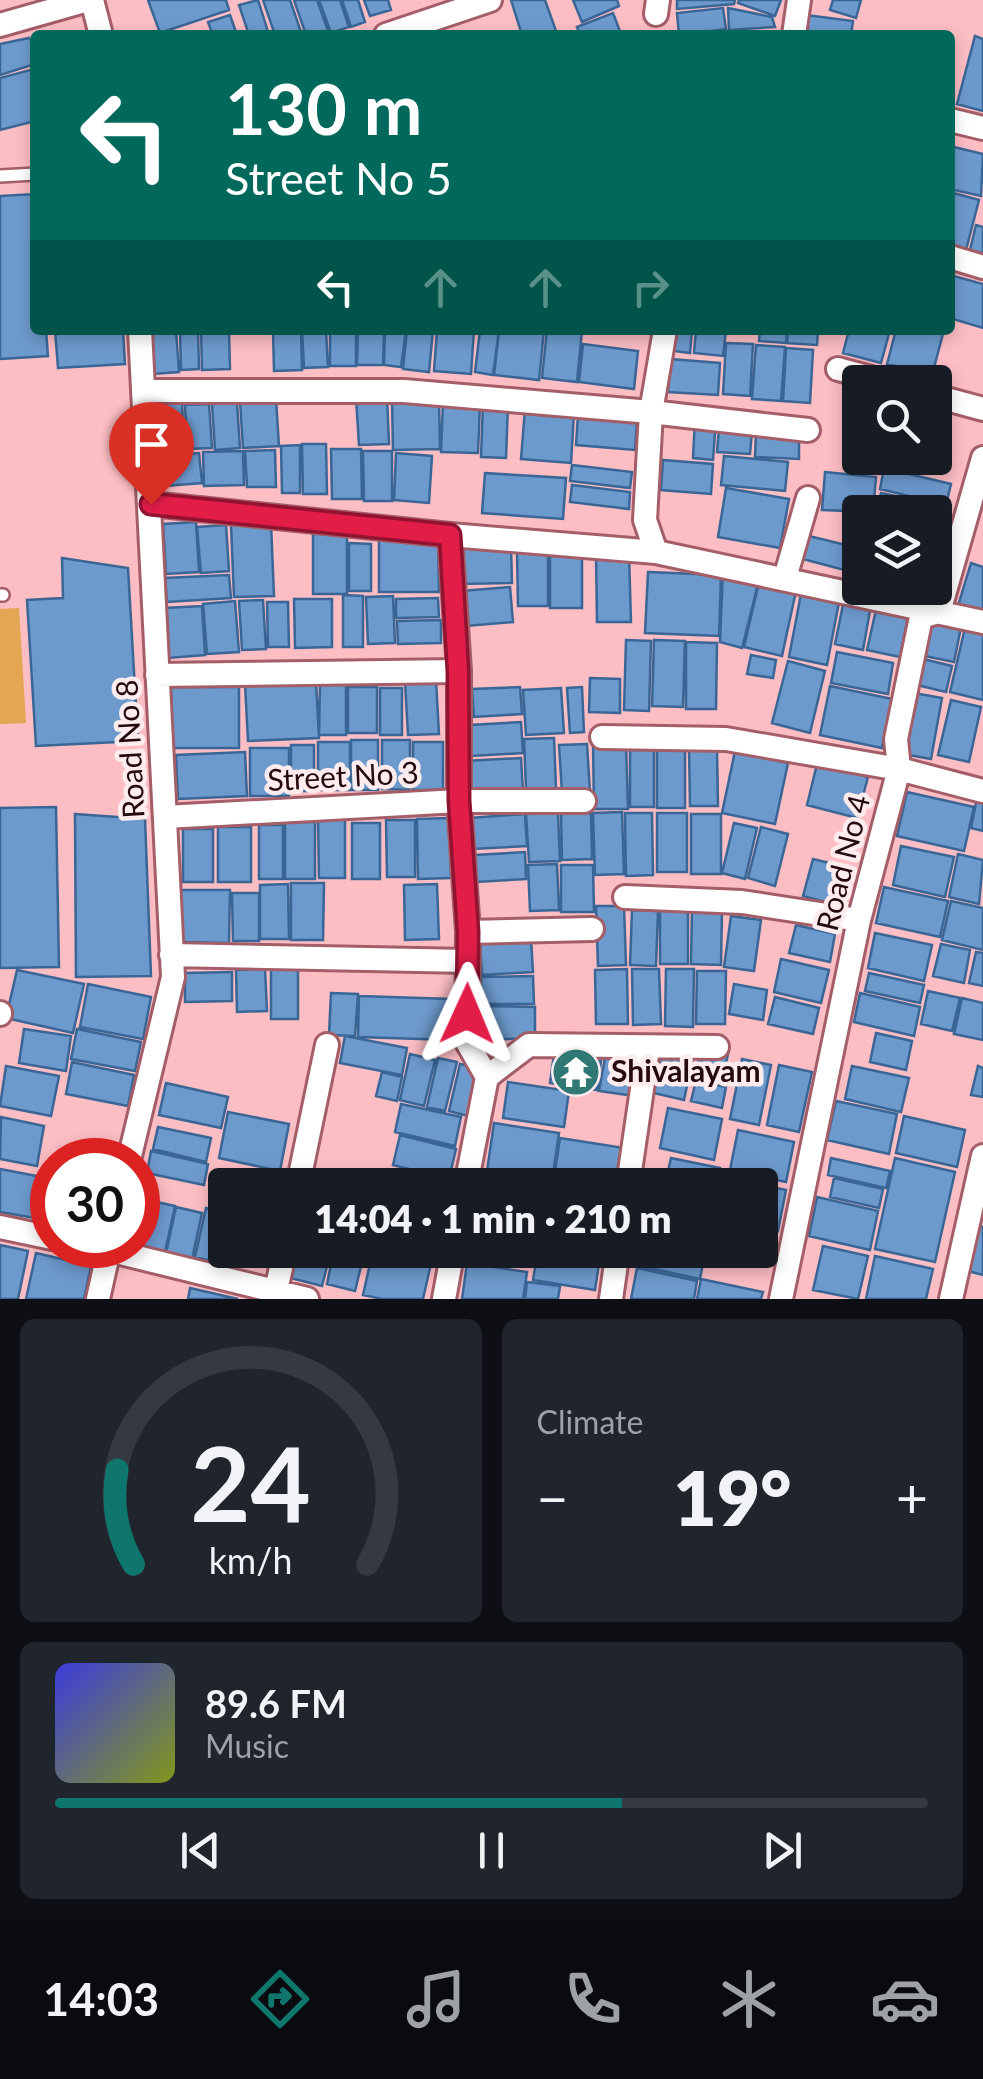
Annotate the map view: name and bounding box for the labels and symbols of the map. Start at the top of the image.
pin [109,402,194,505]
street label: Road No 8 [107,679,151,819]
street label: Street No 3 [266,753,419,797]
street label: Road No 4 [808,791,876,934]
position arrow [415,962,519,1066]
temple icon: Shivalayam [550,1046,602,1098]
place label: Shivalayam [611,1052,761,1088]
speed limit sign: 30 [30,1138,160,1268]

